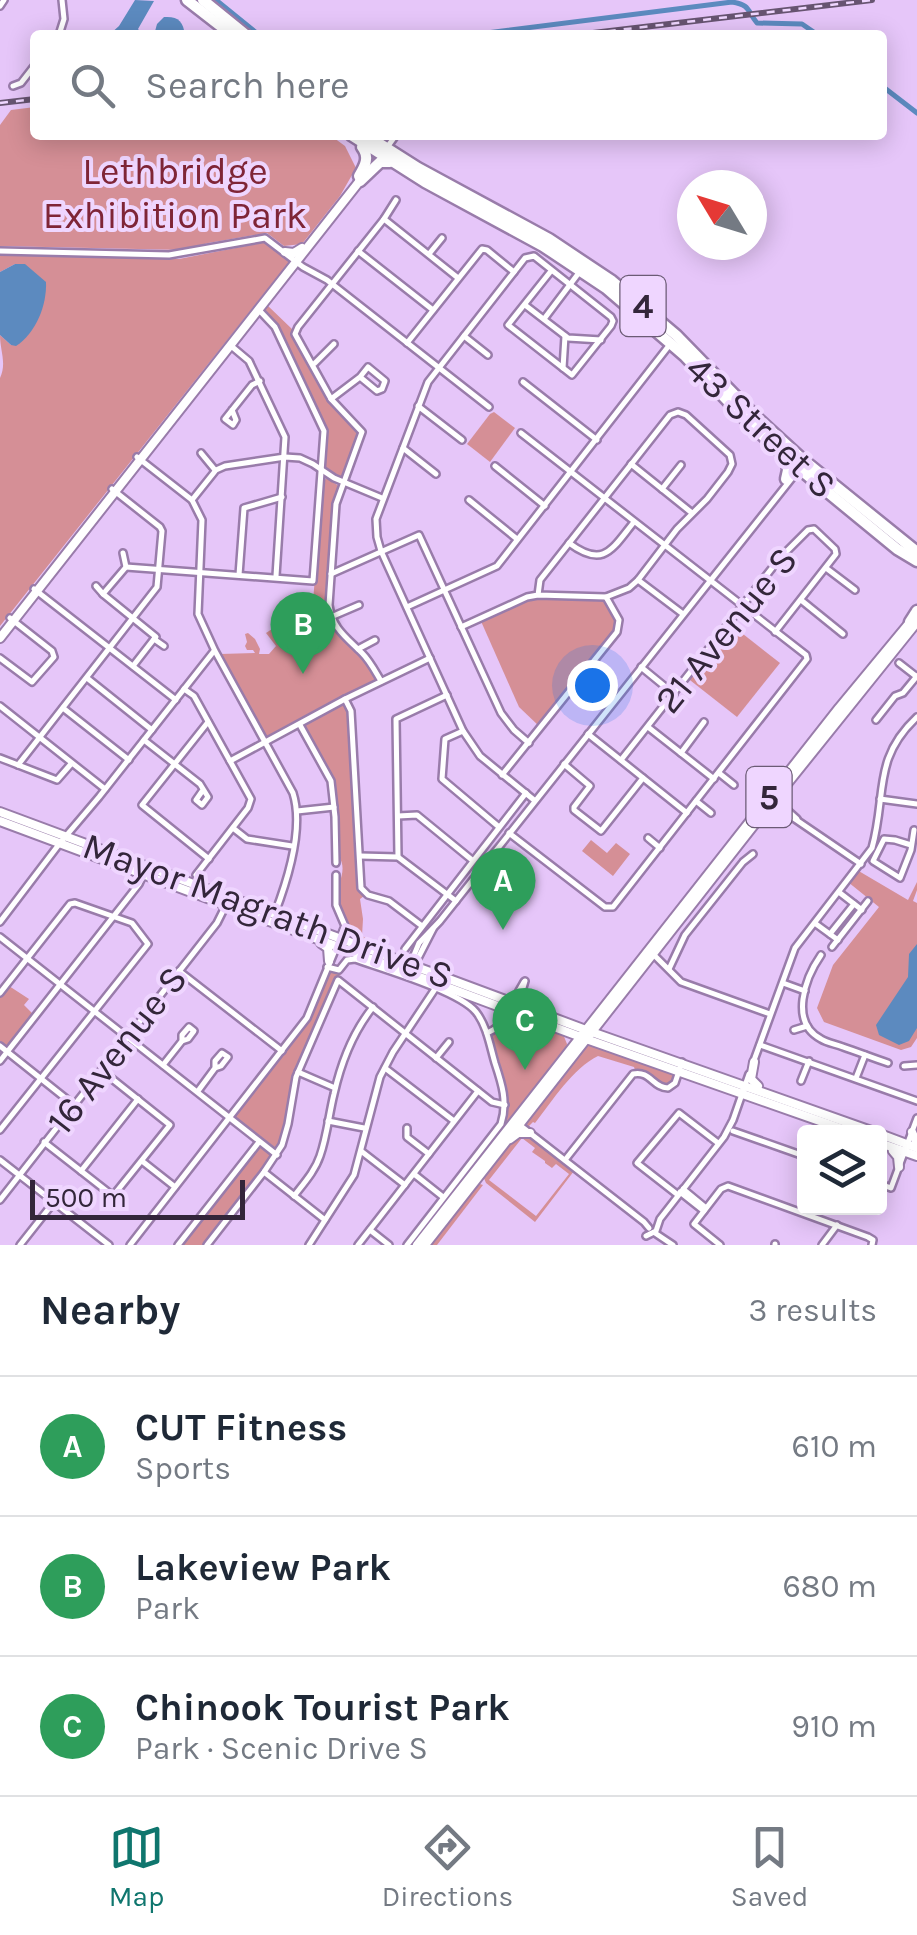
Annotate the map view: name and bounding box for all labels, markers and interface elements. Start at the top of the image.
search box [30,30,887,140]
icon: search [65,58,120,113]
text: Search here [145,63,349,108]
park label: Lethbridge Exhibition Park [43,149,307,238]
north arrow [677,170,767,260]
road number: 4 [620,276,666,336]
street label: 43 Street S [677,346,845,508]
street label: 21 Avenue S [645,538,807,722]
pin: B [270,592,336,674]
your location [567,660,618,711]
road number: 5 [746,767,792,827]
street label: Mayor Magrath Drive S [77,823,459,999]
pin: A [470,848,536,930]
street label: 16 Avenue S [38,957,196,1143]
pin: C [492,988,558,1070]
map controls [797,1125,887,1215]
button: layers [797,1125,887,1215]
scale bar [30,1175,245,1220]
text: 500 m [45,1181,127,1214]
text: Nearby [40,1285,180,1335]
text: 3 results [749,1292,877,1329]
text: CUT Fitness [135,1405,347,1450]
text: A [62,1428,83,1465]
text: 610 m [792,1428,877,1465]
text: Sports [135,1450,231,1487]
text: Lakeview Park [135,1545,391,1590]
text: B [62,1568,83,1605]
text: 680 m [782,1568,877,1605]
text: Park [135,1590,200,1627]
text: Chinook Tourist Park [135,1685,510,1730]
text: C [62,1708,83,1745]
text: 910 m [791,1708,877,1745]
text: Park · Scenic Drive S [135,1730,428,1767]
tab: Map [109,1820,164,1913]
tab: Directions [382,1820,513,1913]
tab: Saved [731,1820,808,1913]

